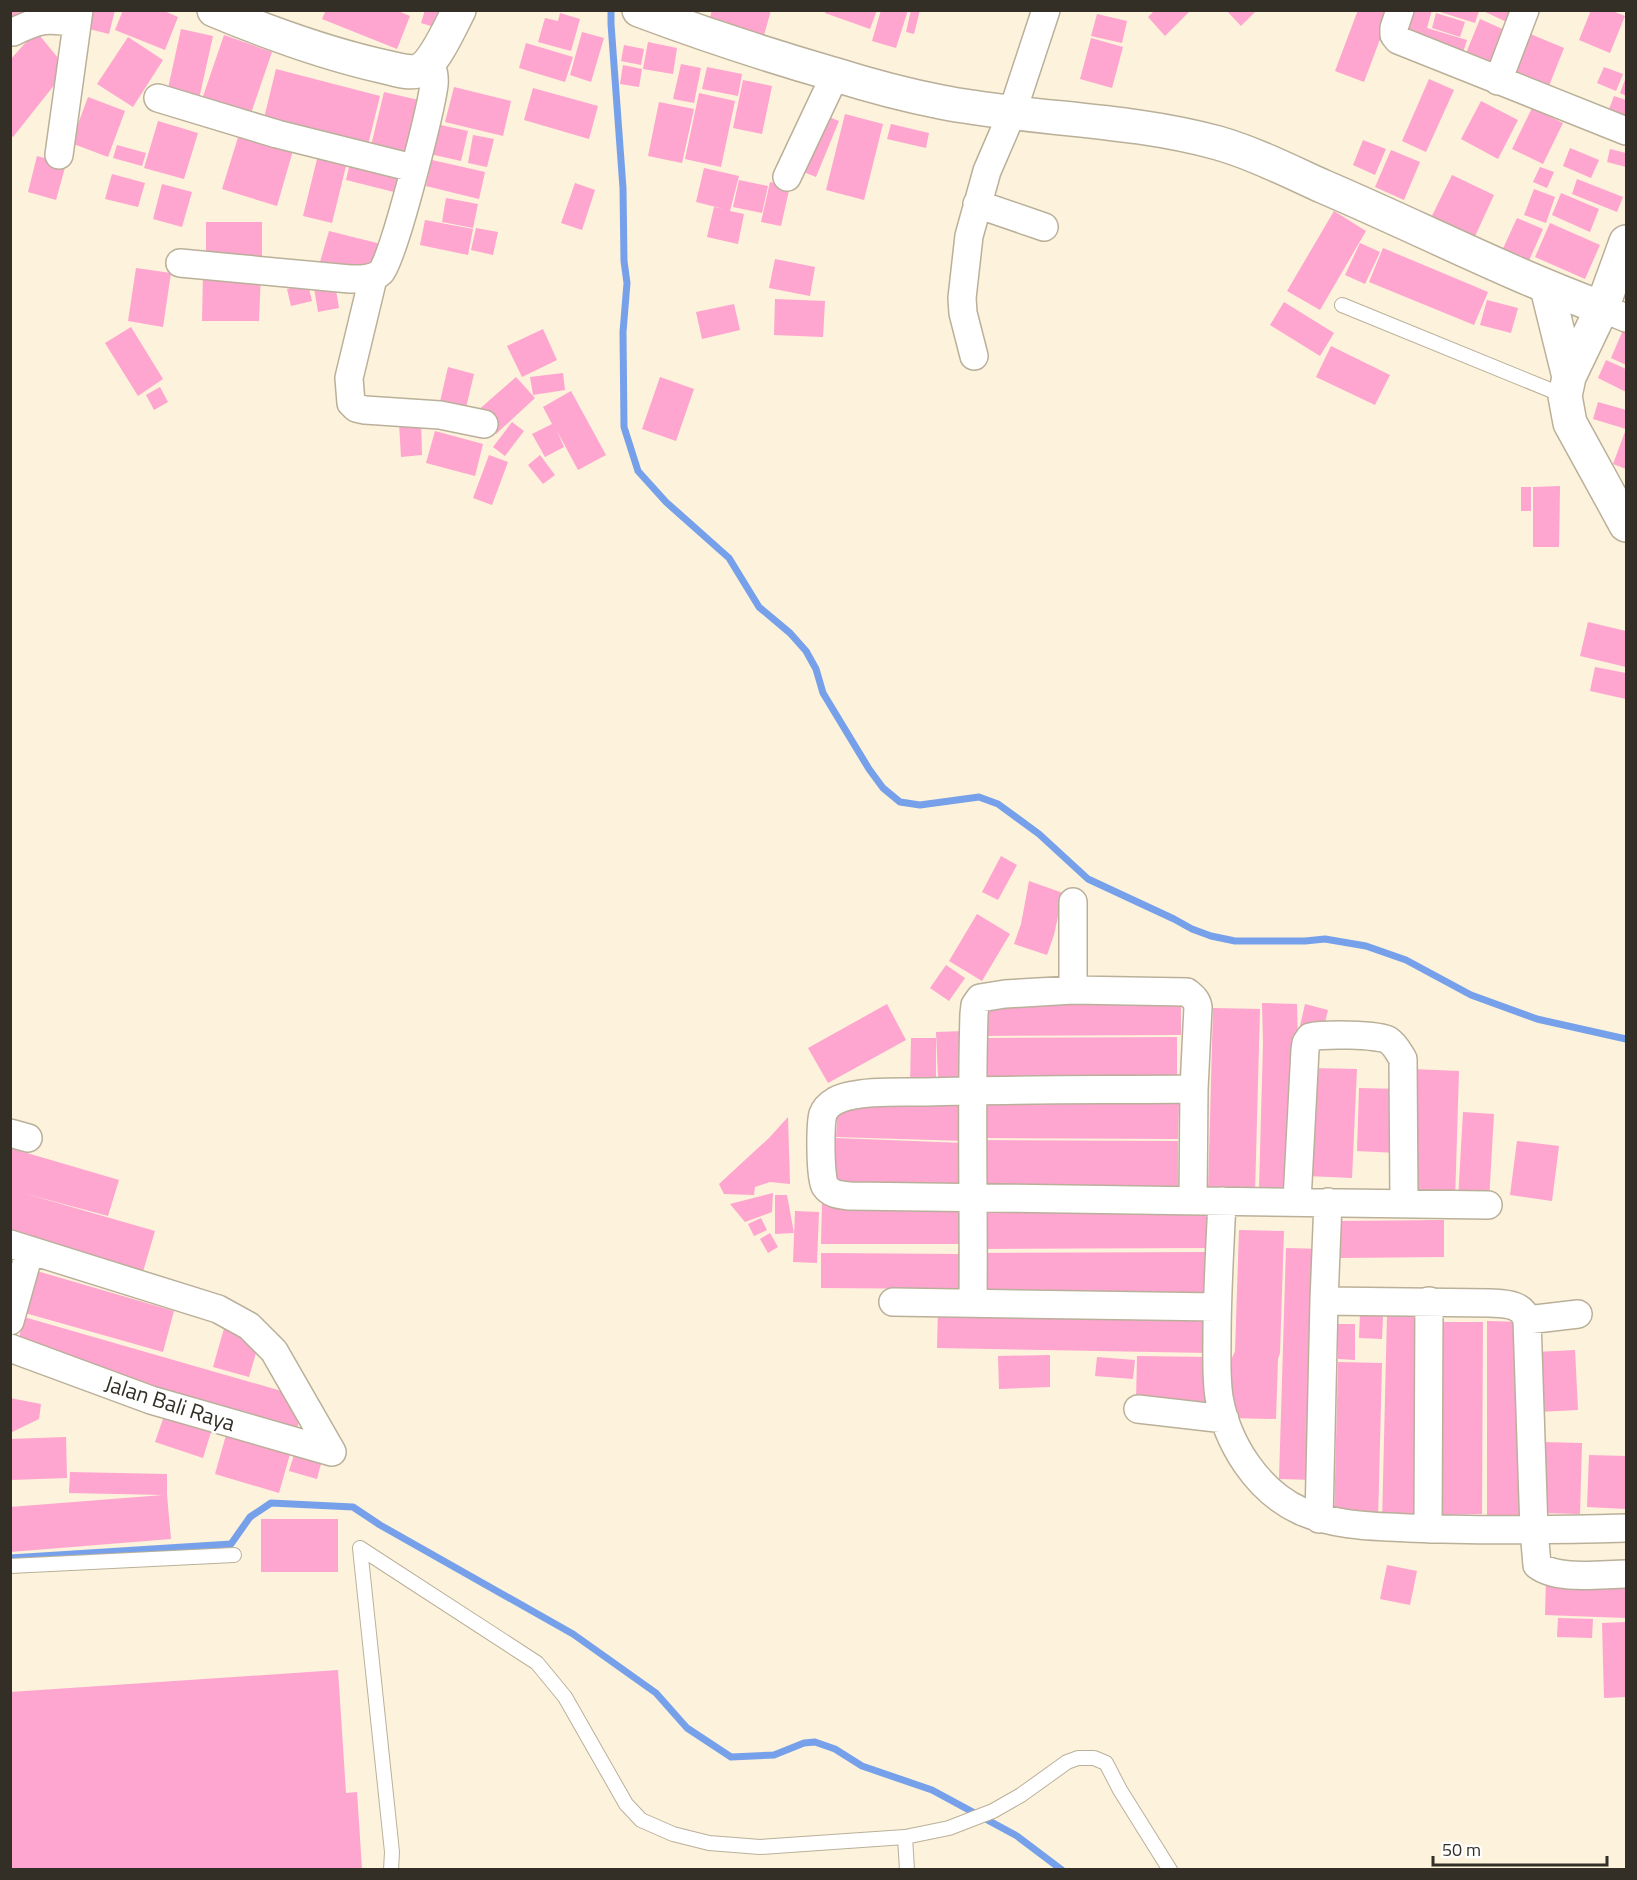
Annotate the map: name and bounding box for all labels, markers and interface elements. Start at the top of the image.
street label: Jalan Bali Raya [100,1366,240,1440]
scale bar [1433,1829,1607,1867]
text: 50 m [1442,1836,1481,1863]

